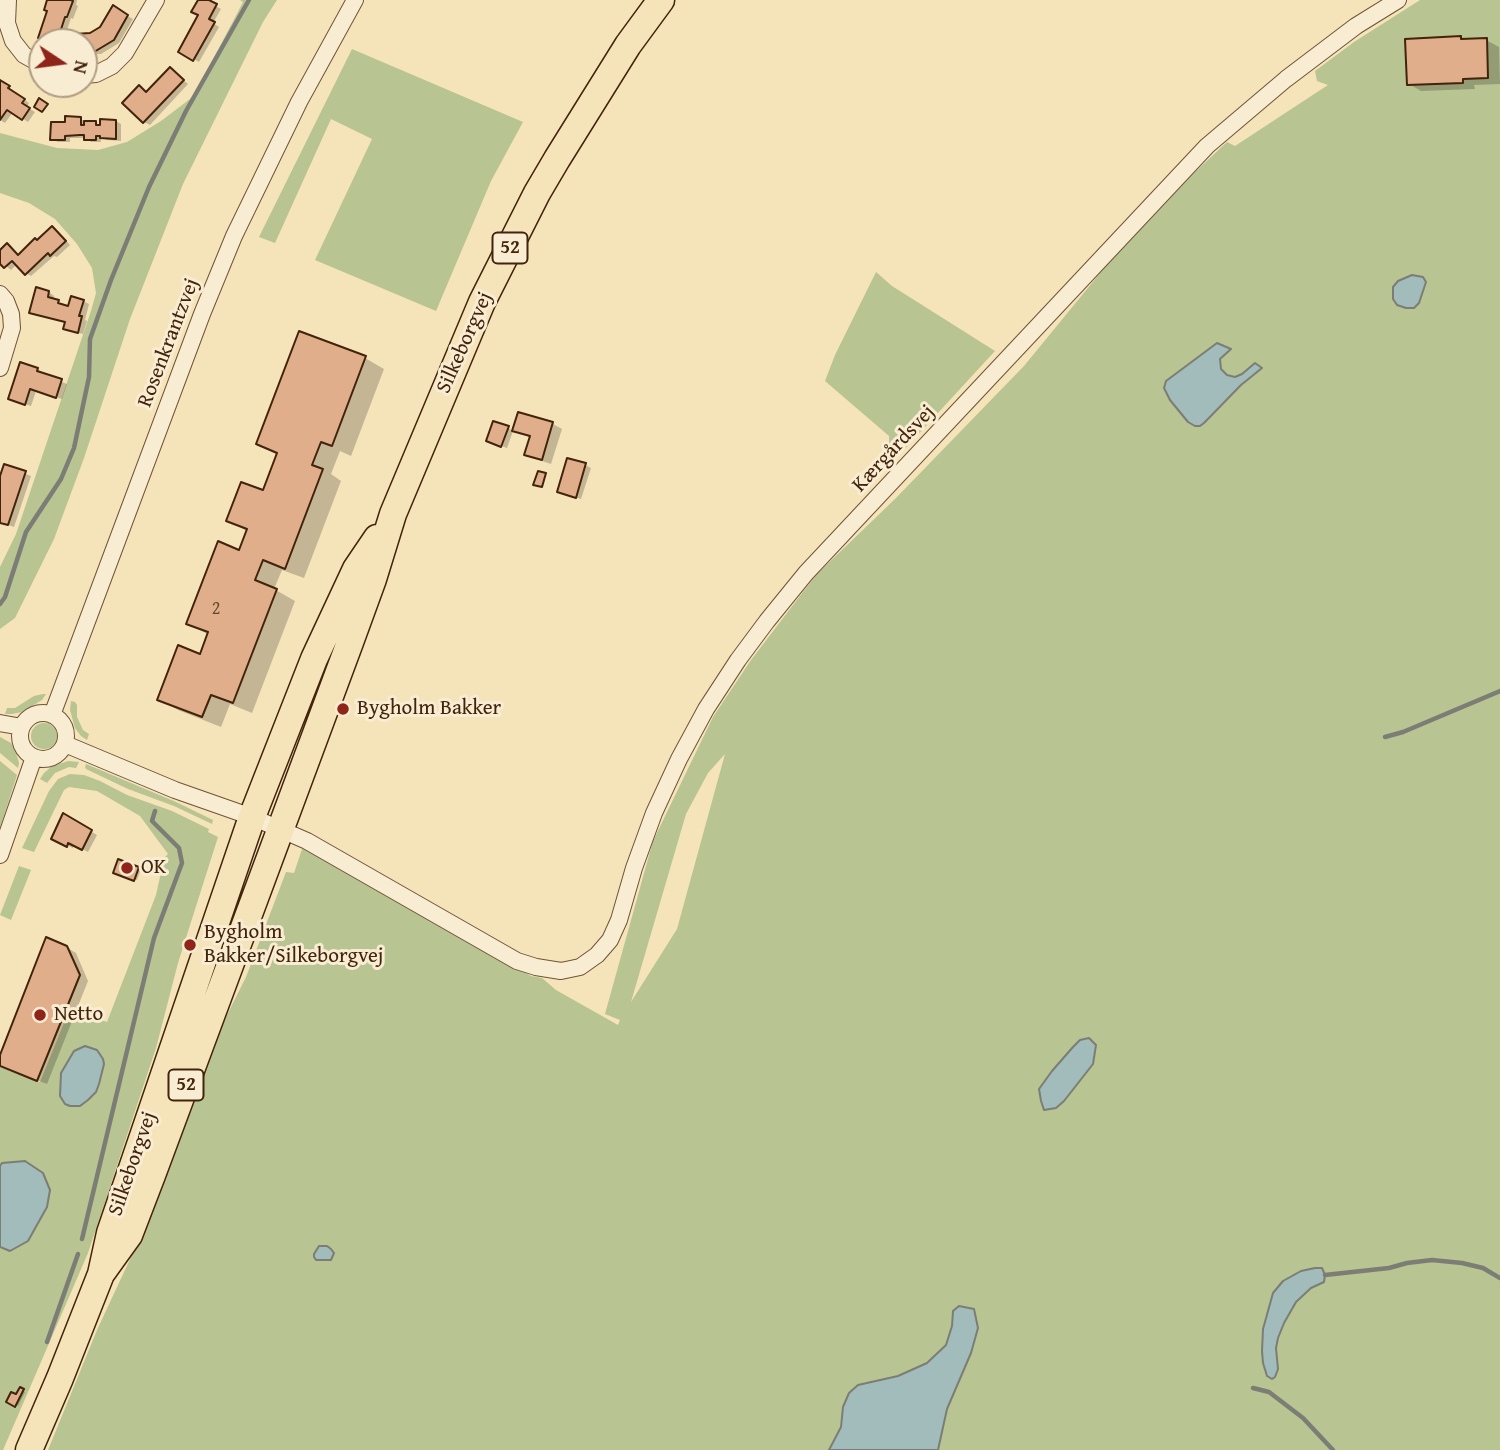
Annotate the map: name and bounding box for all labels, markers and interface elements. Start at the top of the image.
north arrow [28,28,98,98]
text: N [66,58,97,77]
road number: 52 [492,232,528,264]
street label: Rosenkrantzvej [133,275,205,411]
street label: Silkeborgvej [431,288,499,398]
street label: Kærgårdsvej [847,400,941,498]
house number: 2 [212,598,220,620]
place label: Bygholm Bakker [357,696,501,722]
marker: Bygholm Bakker [335,701,351,717]
place label: OK [141,855,166,881]
marker: OK [119,860,135,876]
place label: Bygholm Bakker/Silkeborgvej [204,920,383,970]
marker: Bygholm Bakker/Silkeborgvej [182,937,198,953]
place label: Netto [54,1002,103,1028]
marker: Netto [32,1007,48,1023]
road number: 52 [168,1070,204,1100]
street label: Silkeborgvej [103,1109,163,1219]

